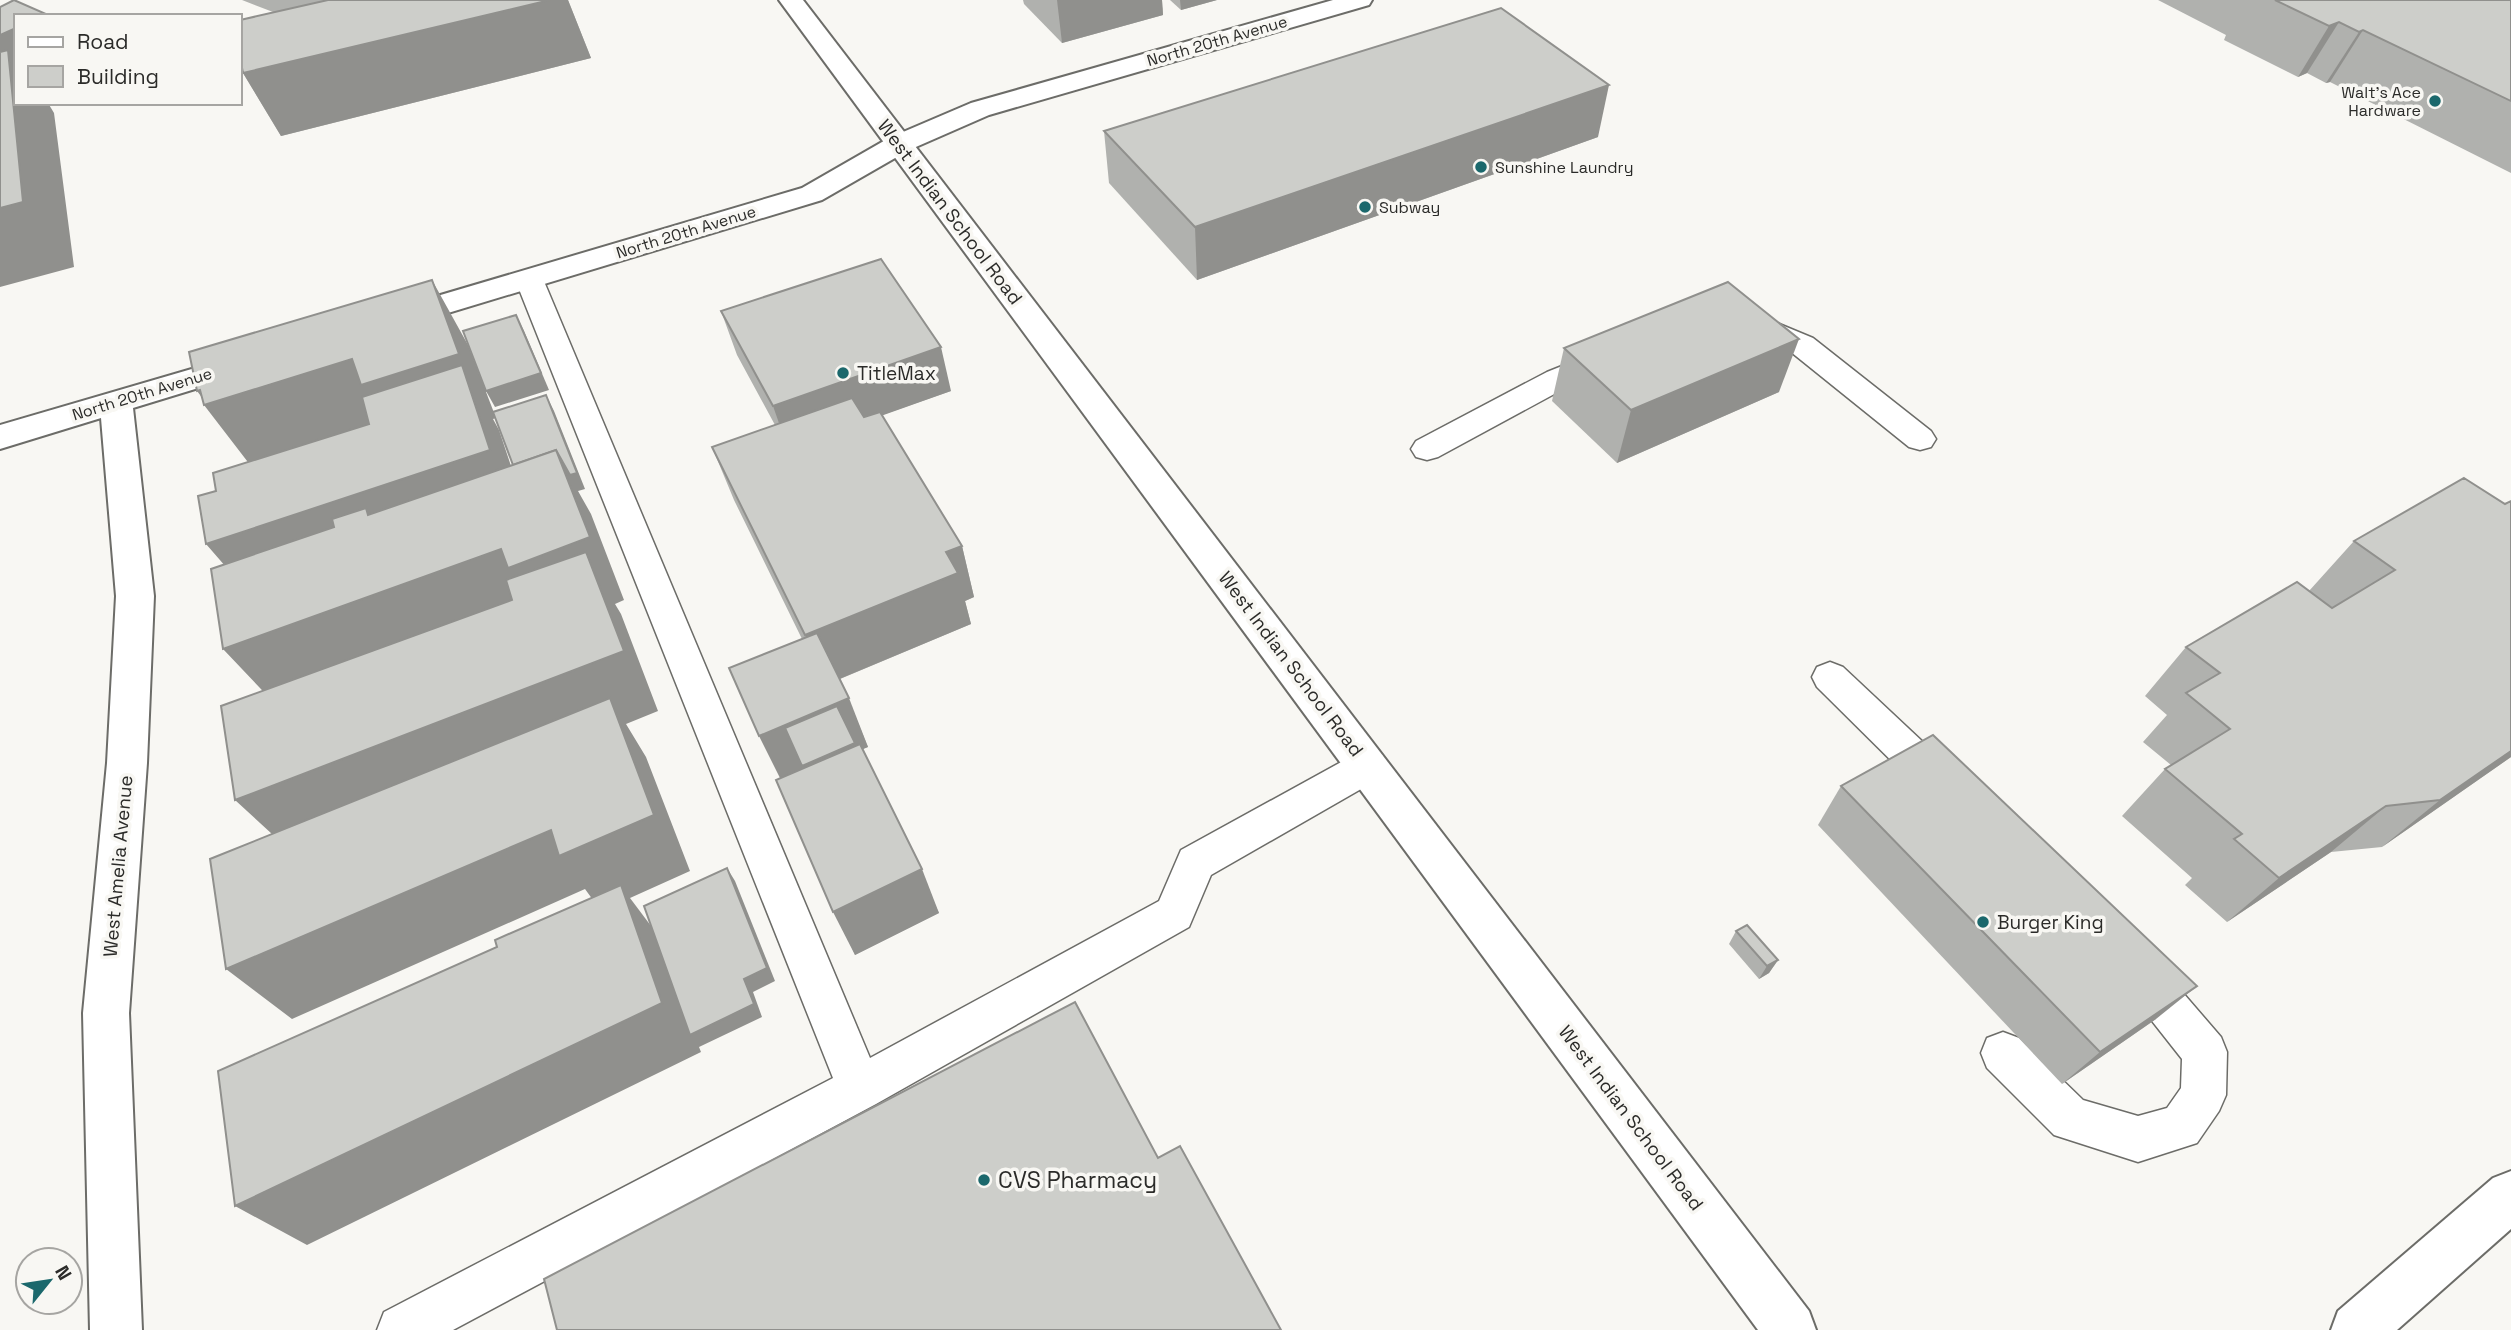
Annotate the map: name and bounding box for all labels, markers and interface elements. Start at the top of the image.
street label: North 20th Avenue [1144,11,1290,71]
legend [14,14,242,105]
text: Road [77,28,129,55]
text: Building [77,63,159,90]
place label: Walt's Ace Hardware [2341,82,2421,121]
marker: Walt's Ace Hardware [2427,93,2443,109]
street label: West Indian School Road [872,114,1028,310]
place label: Sunshine Laundry [1495,157,1633,178]
marker: Sunshine Laundry [1473,159,1489,175]
place label: Subway [1379,197,1440,218]
marker: Subway [1357,199,1373,215]
street label: North 20th Avenue [613,201,759,263]
place label: TitleMax [857,361,936,386]
street label: North 20th Avenue [69,363,215,425]
marker: TitleMax [835,365,851,381]
street label: West Indian School Road [1213,566,1369,762]
street label: West Amelia Avenue [98,774,138,958]
place label: Burger King [1997,910,2104,935]
marker: Burger King [1975,914,1991,930]
street label: West Indian School Road [1553,1020,1709,1216]
place label: CVS Pharmacy [998,1165,1157,1195]
marker: CVS Pharmacy [976,1172,992,1188]
north arrow [14,1246,84,1316]
text: N [49,1261,77,1285]

